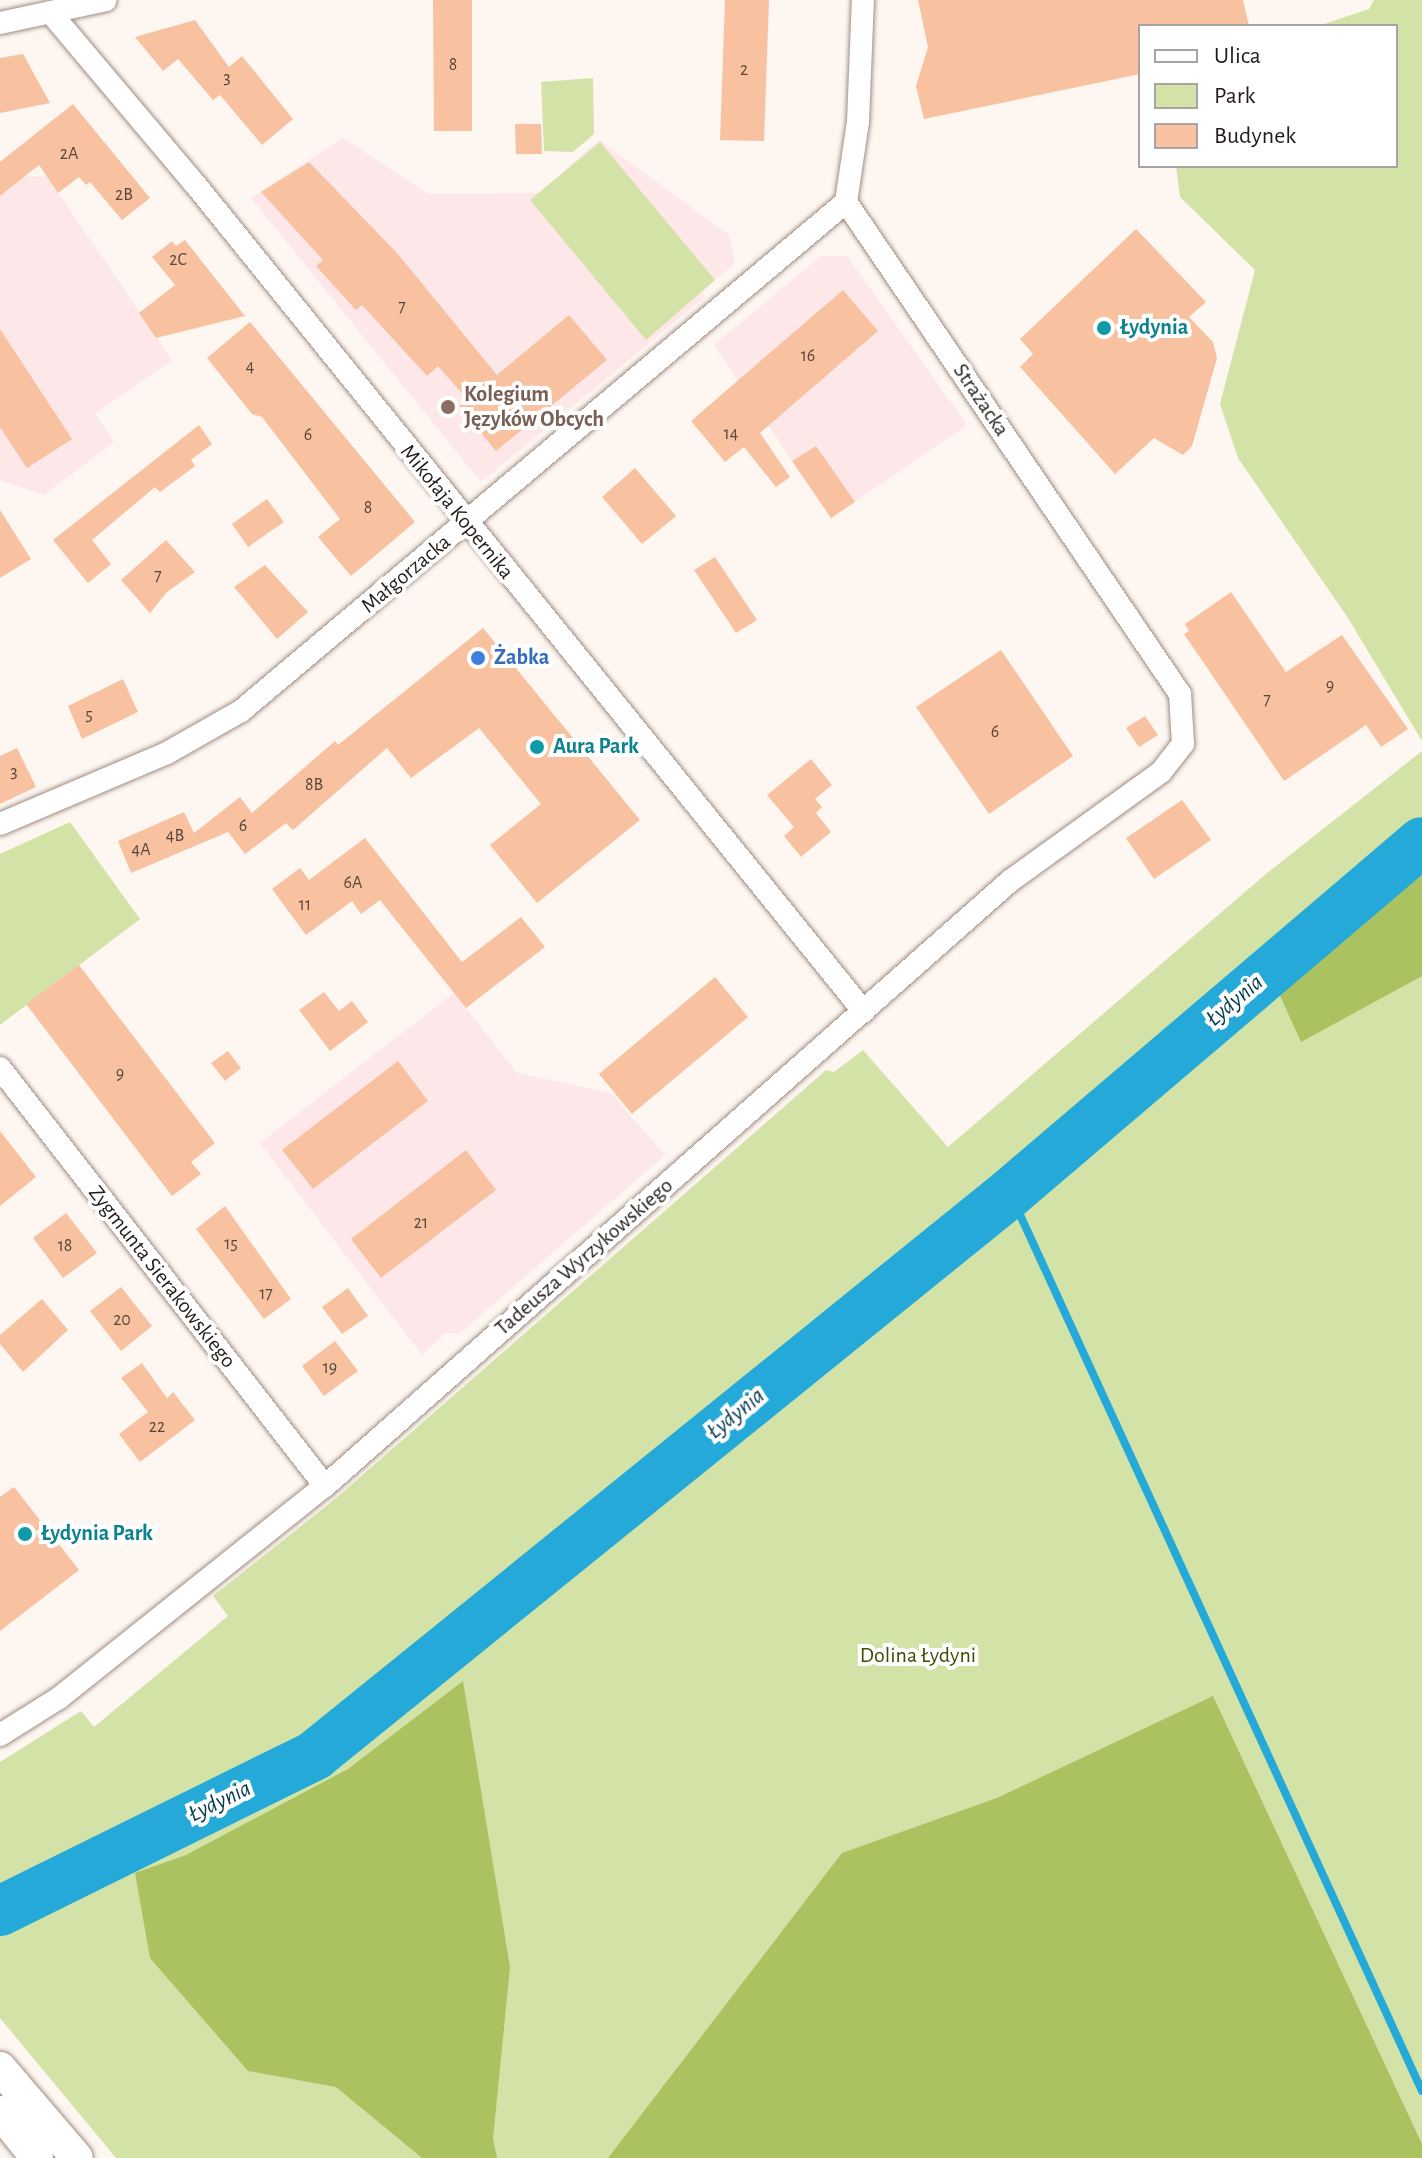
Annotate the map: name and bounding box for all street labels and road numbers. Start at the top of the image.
street label: Strażacka [947,359,1015,441]
street label: Mikołaja Kopernika [395,439,519,585]
street label: Małgorzacka [356,529,456,619]
street label: Tadeusza Wyrzykowskiego [490,1172,678,1342]
street label: Zygmunta Sierakowskiego [83,1180,241,1374]

